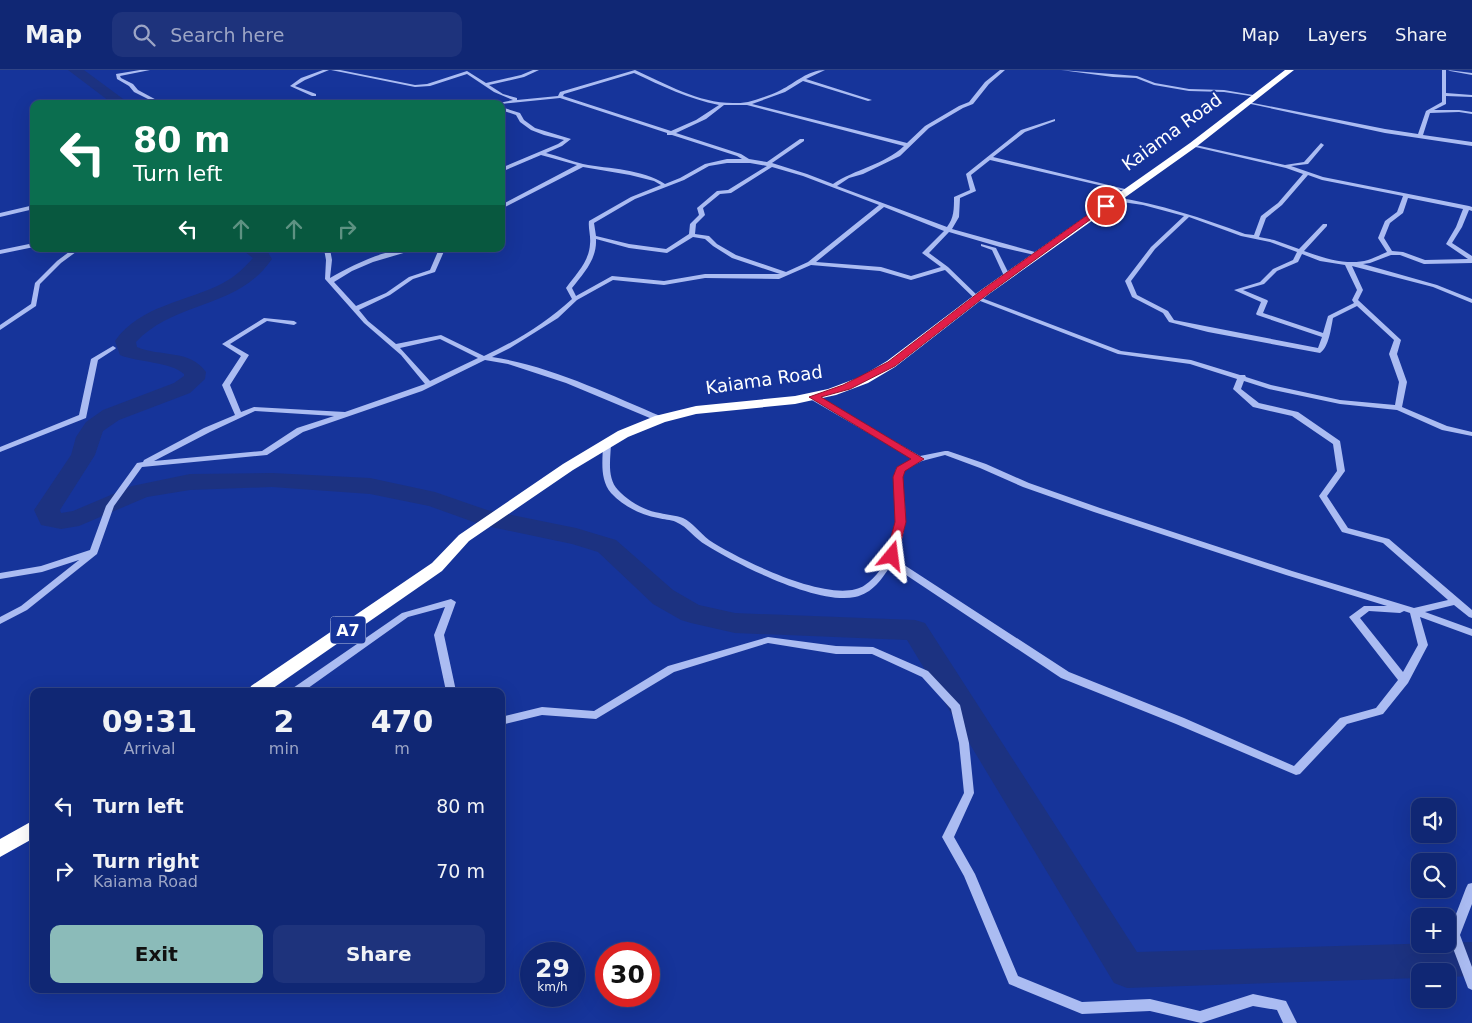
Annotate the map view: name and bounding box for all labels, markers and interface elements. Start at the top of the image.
search box [112,12,462,57]
text: Map [25,21,82,49]
icon: search [130,21,158,49]
text: Search here [170,24,284,46]
text: Map [1241,24,1279,45]
text: Layers [1307,24,1367,45]
text: Share [1395,24,1447,45]
street label: Kaiama Road [1118,88,1226,175]
icon: left [50,120,115,185]
text: 80 m [133,120,230,160]
text: Turn left [133,161,222,186]
pin [1085,185,1127,227]
icon: arrive [1092,192,1120,220]
icon: left [174,215,202,243]
icon: ahead [227,215,255,243]
icon: ahead [280,215,308,243]
icon: right [333,215,361,243]
street label: Kaiama Road [704,361,824,398]
position arrow [865,529,917,581]
road number: A7 [330,616,366,644]
text: 09:31 [102,704,197,739]
text: 2 [273,704,294,739]
text: 470 [371,704,433,739]
text: Arrival [123,739,175,758]
text: min [269,739,299,758]
text: m [394,739,410,758]
icon: left [50,792,78,820]
text: Turn left [93,795,184,817]
text: 80 m [436,795,485,817]
map controls [1411,798,1456,1008]
button: sound [1411,798,1456,843]
text: Turn right [93,850,199,872]
button: search [1411,853,1456,898]
icon: right [50,857,78,885]
text: 70 m [436,860,485,882]
text: Kaiama Road [93,872,198,891]
button: + [1411,908,1456,953]
button: Exit [50,925,263,983]
button: Share [273,925,485,983]
speed limit sign: 30 [595,942,660,1007]
text: 29 [535,954,570,983]
button: − [1411,963,1456,1008]
text: km/h [537,980,568,994]

